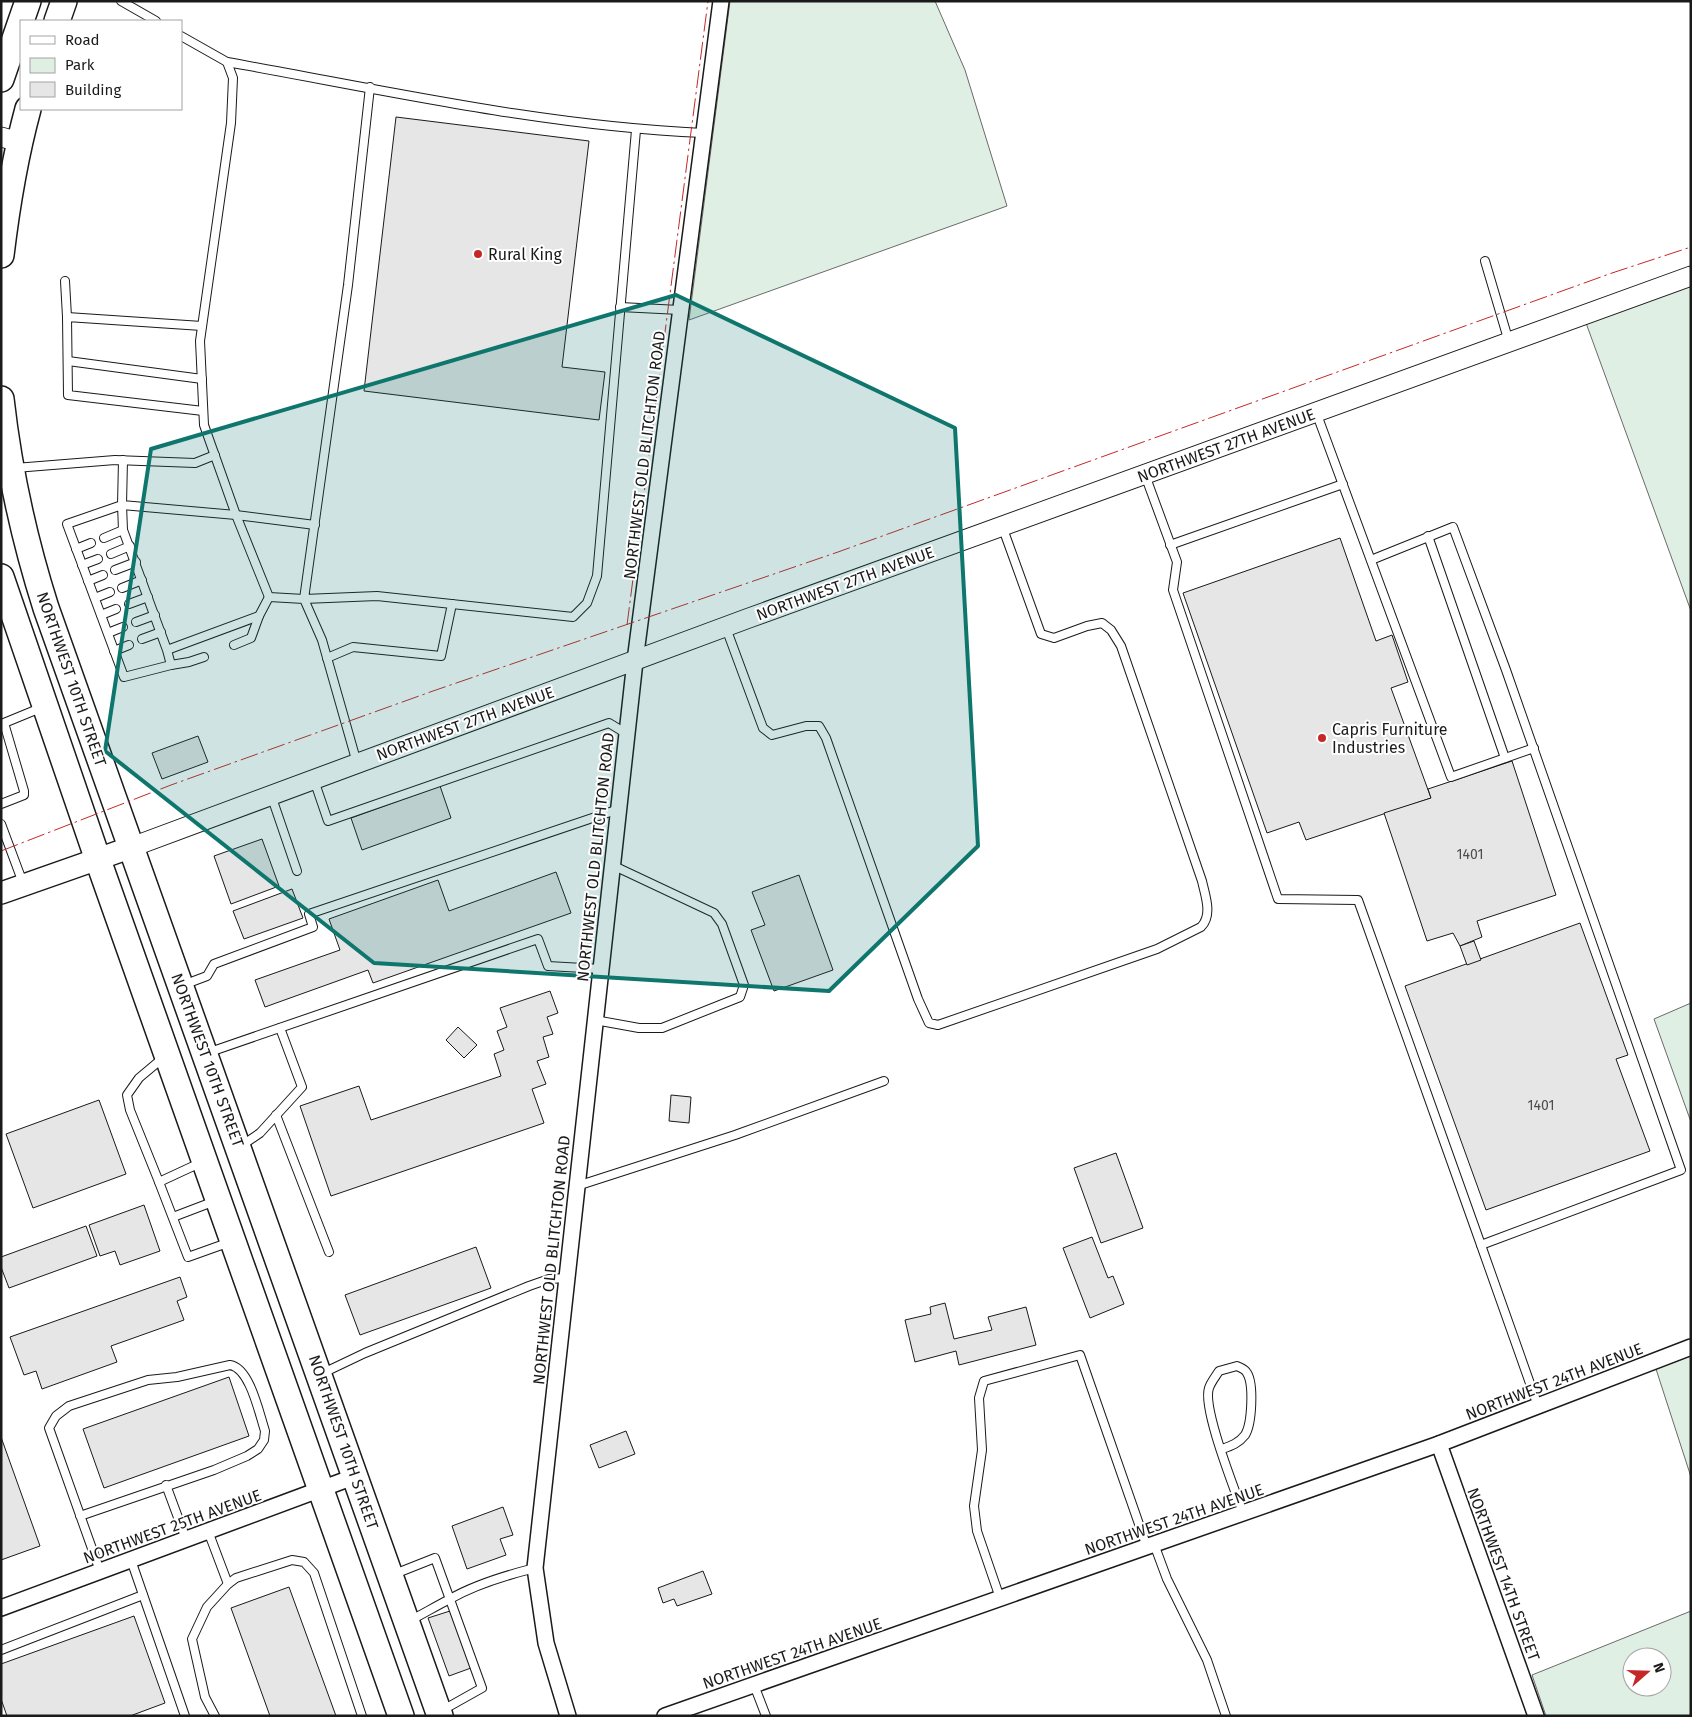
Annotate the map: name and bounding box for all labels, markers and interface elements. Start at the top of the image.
legend [20,20,182,110]
text: Road [65,31,100,49]
text: Park [65,56,95,74]
text: Building [65,81,121,99]
place label: Rural King [488,245,562,264]
marker: Rural King [472,248,484,260]
street label: NORTHWEST OLD BLITCHTON ROAD [620,330,669,581]
street label: NORTHWEST 27TH AVENUE [1135,404,1318,487]
street label: NORTHWEST 27TH AVENUE [754,542,937,625]
street label: NORTHWEST 10TH STREET [33,589,111,770]
street label: NORTHWEST 27TH AVENUE [374,682,557,765]
place label: Capris Furniture Industries [1332,720,1448,757]
street label: NORTHWEST OLD BLITCHTON ROAD [573,732,618,983]
marker: Capris Furniture Industries [1316,732,1328,744]
house number: 1401 [1456,846,1484,863]
street label: NORTHWEST 10TH STREET [167,971,248,1150]
house number: 1401 [1527,1097,1555,1114]
street label: NORTHWEST OLD BLITCHTON ROAD [529,1135,574,1386]
street label: NORTHWEST 24TH AVENUE [1463,1339,1645,1424]
street label: NORTHWEST 10TH STREET [305,1352,383,1533]
street label: NORTHWEST 24TH AVENUE [1082,1480,1266,1559]
street label: NORTHWEST 25TH AVENUE [81,1485,264,1568]
street label: NORTHWEST 14TH STREET [1463,1485,1544,1664]
street label: NORTHWEST 24TH AVENUE [700,1614,884,1693]
north arrow [1622,1647,1672,1697]
text: N [1649,1660,1668,1675]

